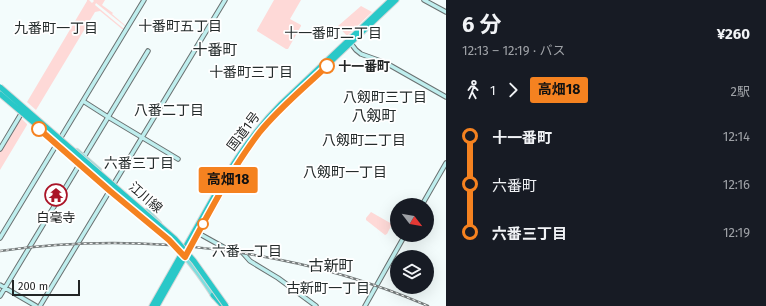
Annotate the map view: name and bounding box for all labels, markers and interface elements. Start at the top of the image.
text: 6 分 [462,11,502,38]
district label: 十番町五丁目 [138,18,222,35]
district label: 九番町一丁目 [14,20,98,37]
district label: 十一番町二丁目 [284,25,382,42]
text: ¥260 [717,25,750,43]
district label: 十番町 [192,41,238,59]
text: 12:13 – 12:19 · バス [462,43,566,58]
marker: 十一番町 [319,58,335,74]
place label: 十一番町 [338,59,390,74]
district label: 十番町三丁目 [209,64,293,81]
icon: walk [462,79,484,101]
icon: forward [502,79,524,101]
text: 高畑18 [538,81,580,98]
text: 1 [490,83,496,98]
text: 2駅 [731,84,750,99]
district label: 八剱町三丁目 [343,89,427,106]
district label: 八番二丁目 [134,102,204,119]
district label: 八剱町 [351,107,397,125]
street label: 国道1号 [224,109,263,154]
unlabelled marker [31,121,47,137]
text: 十一番町 [492,129,552,147]
text: 12:14 [723,129,750,144]
district label: 八剱町二丁目 [322,132,406,149]
district label: 六番三丁目 [104,155,174,172]
district label: 八剱町一丁目 [303,164,387,181]
line badge: 高畑18 [200,167,256,193]
text: 高畑18 [207,171,249,188]
text: 六番町 [492,177,537,195]
text: 12:16 [723,177,750,192]
street label: 江川線 [126,179,165,216]
temple icon: 白毫寺 [43,182,69,208]
north arrow [390,198,434,242]
map controls [390,198,434,294]
place label: 白毫寺 [36,210,76,225]
unlabelled marker [197,218,209,230]
text: 六番三丁目 [492,225,567,243]
text: 12:19 [723,225,750,240]
district label: 六番一丁目 [212,243,282,260]
button: layers [390,250,434,294]
district label: 古新町 [308,257,354,275]
scale bar [12,278,80,297]
text: 200 m [18,280,48,293]
district label: 古新町一丁目 [286,280,370,297]

